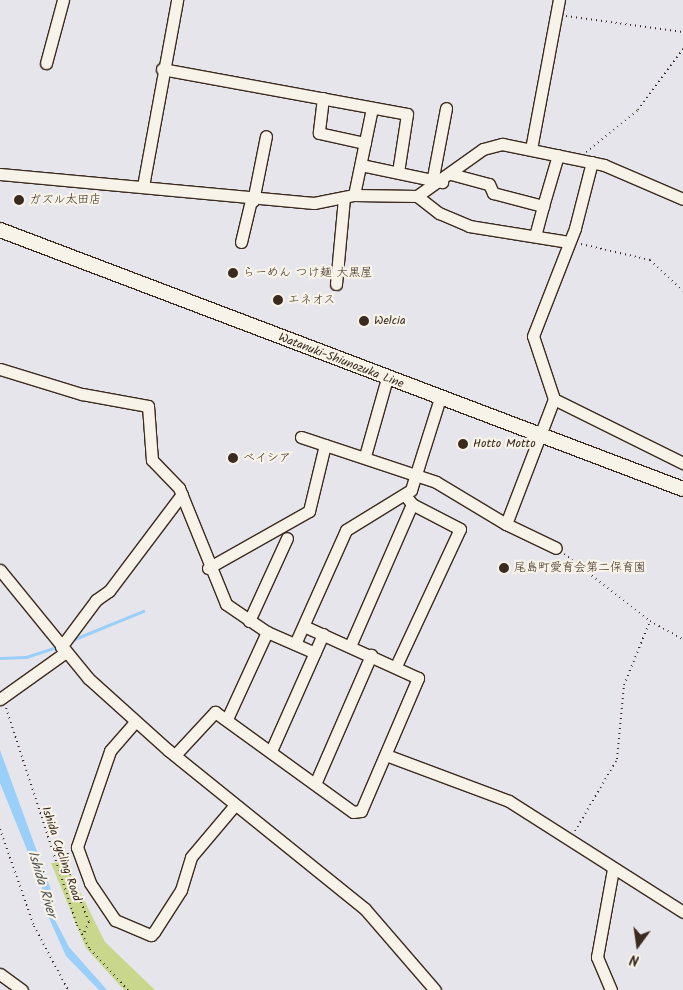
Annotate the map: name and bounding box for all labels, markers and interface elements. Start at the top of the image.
place label: ガズル太田店 [29,193,101,207]
marker: ガズル太田店 [13,194,25,206]
place label: らーめん つけ麺 大黒屋 [243,266,373,280]
marker: らーめん つけ麺 大黒屋 [227,267,239,279]
place label: エネオス [288,293,336,307]
marker: エネオス [272,294,284,306]
place label: Welcia [374,314,406,328]
marker: Welcia [358,315,370,327]
street label: Watanuki-Shiunozuka Line [276,330,406,392]
place label: Hotto Motto [473,437,536,451]
marker: Hotto Motto [457,438,469,450]
place label: ベイシア [243,451,291,465]
marker: ベイシア [227,452,239,464]
place label: 尾島町愛育会第二保育園 [514,561,646,575]
marker: 尾島町愛育会第二保育園 [498,562,510,574]
street label: Ishida Cycling Road [38,805,84,903]
water label: Ishida River [24,849,60,919]
north arrow [613,920,663,970]
text: N [627,948,641,971]

